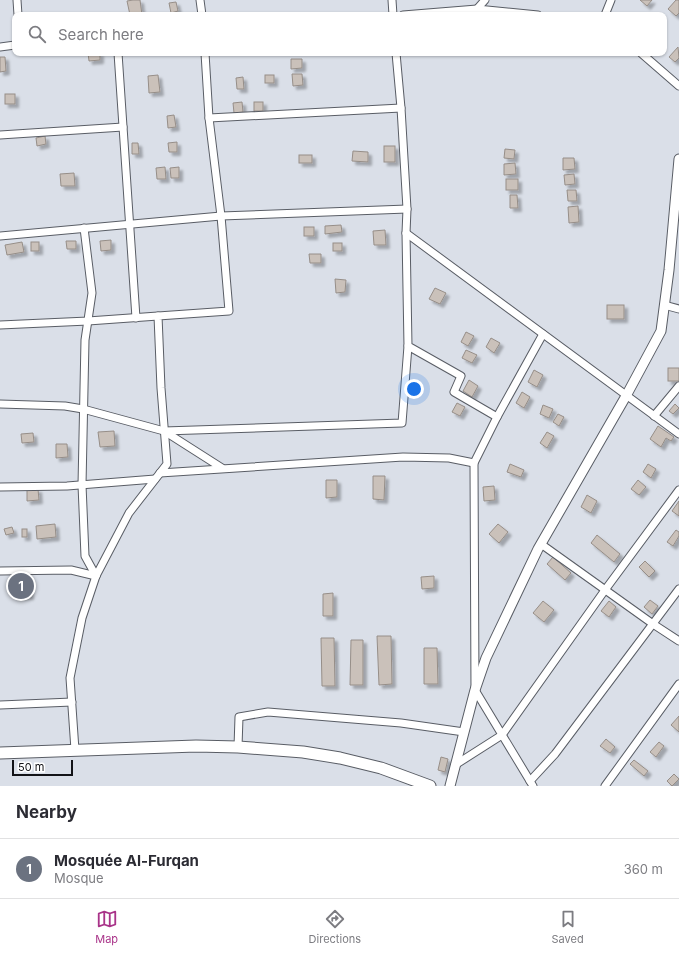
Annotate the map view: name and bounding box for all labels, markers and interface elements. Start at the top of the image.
search box [12,12,667,56]
icon: search [26,23,48,45]
text: Search here [58,25,144,44]
your location [404,379,424,399]
pin: 1 [8,571,34,601]
scale bar [12,758,73,777]
text: 50 m [18,760,44,774]
text: Nearby [16,802,77,822]
text: Mosquée Al-Furqan [54,851,199,870]
text: 1 [26,861,32,877]
text: 360 m [624,861,663,877]
text: Mosque [54,870,104,886]
tab: Map [95,908,118,946]
tab: Directions [309,908,361,946]
tab: Saved [552,908,584,946]

